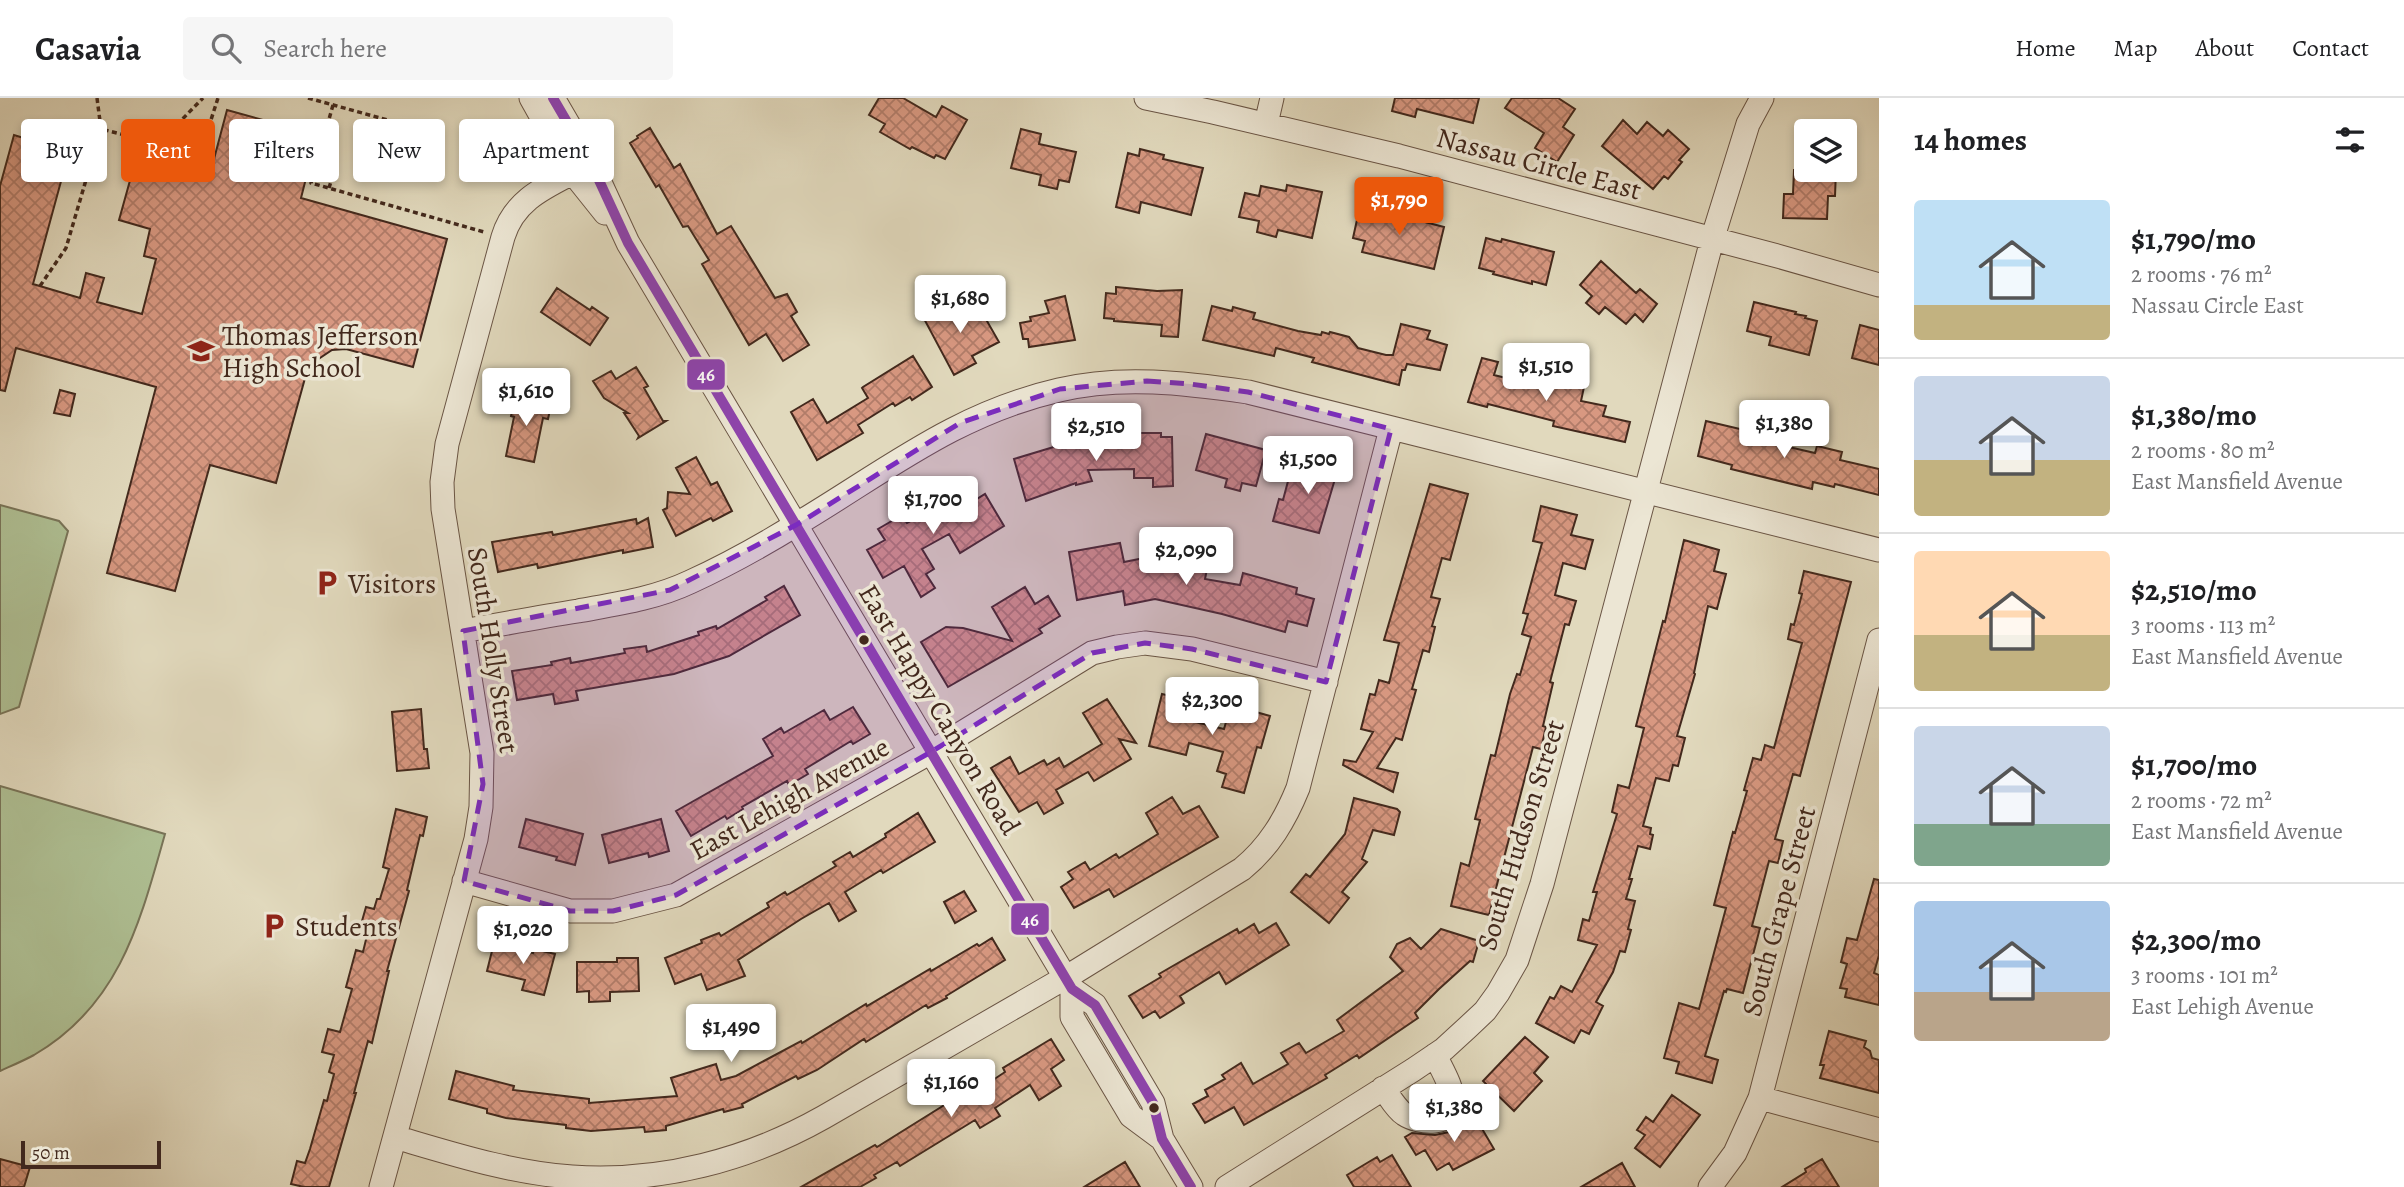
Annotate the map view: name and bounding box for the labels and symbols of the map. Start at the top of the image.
street label: Nassau Circle East [1432,118,1645,210]
pin: $1,790 [1342,178,1456,237]
pin: $1,680 [903,275,1017,335]
place label: Thomas Jefferson High School [222,317,418,387]
school or university icon: Thomas Jefferson High School [186,336,216,366]
pin: $1,510 [1489,344,1603,403]
line badge: 46 [686,358,726,391]
text: 46 [697,362,715,388]
pin: $1,610 [469,368,583,428]
pin: $1,380 [1727,400,1841,460]
pin: $2,510 [1039,404,1153,463]
pin: $1,500 [1251,436,1365,496]
pin: $1,700 [876,476,990,536]
pin: $2,090 [1129,528,1243,587]
street label: South Holly Street [458,544,528,756]
place label: Visitors [347,565,436,603]
parking icon: Visitors [312,568,342,598]
street label: East Happy Canyon Road [849,577,1030,843]
unlabelled marker [857,633,871,647]
pin: $2,300 [1155,678,1269,737]
street label: South Hudson Street [1468,715,1574,955]
street label: East Lehigh Avenue [683,728,896,869]
street label: South Grape Street [1733,802,1825,1021]
line badge: 46 [1010,902,1050,936]
pin: $1,020 [466,906,580,966]
text: 46 [1021,907,1039,933]
place label: Students [295,908,398,946]
parking icon: Students [259,911,289,941]
pin: $1,490 [674,1004,788,1064]
pin: $1,160 [894,1060,1008,1119]
pin: $1,380 [1397,1084,1511,1144]
unlabelled marker [1147,1101,1161,1115]
scale bar [21,1138,161,1170]

